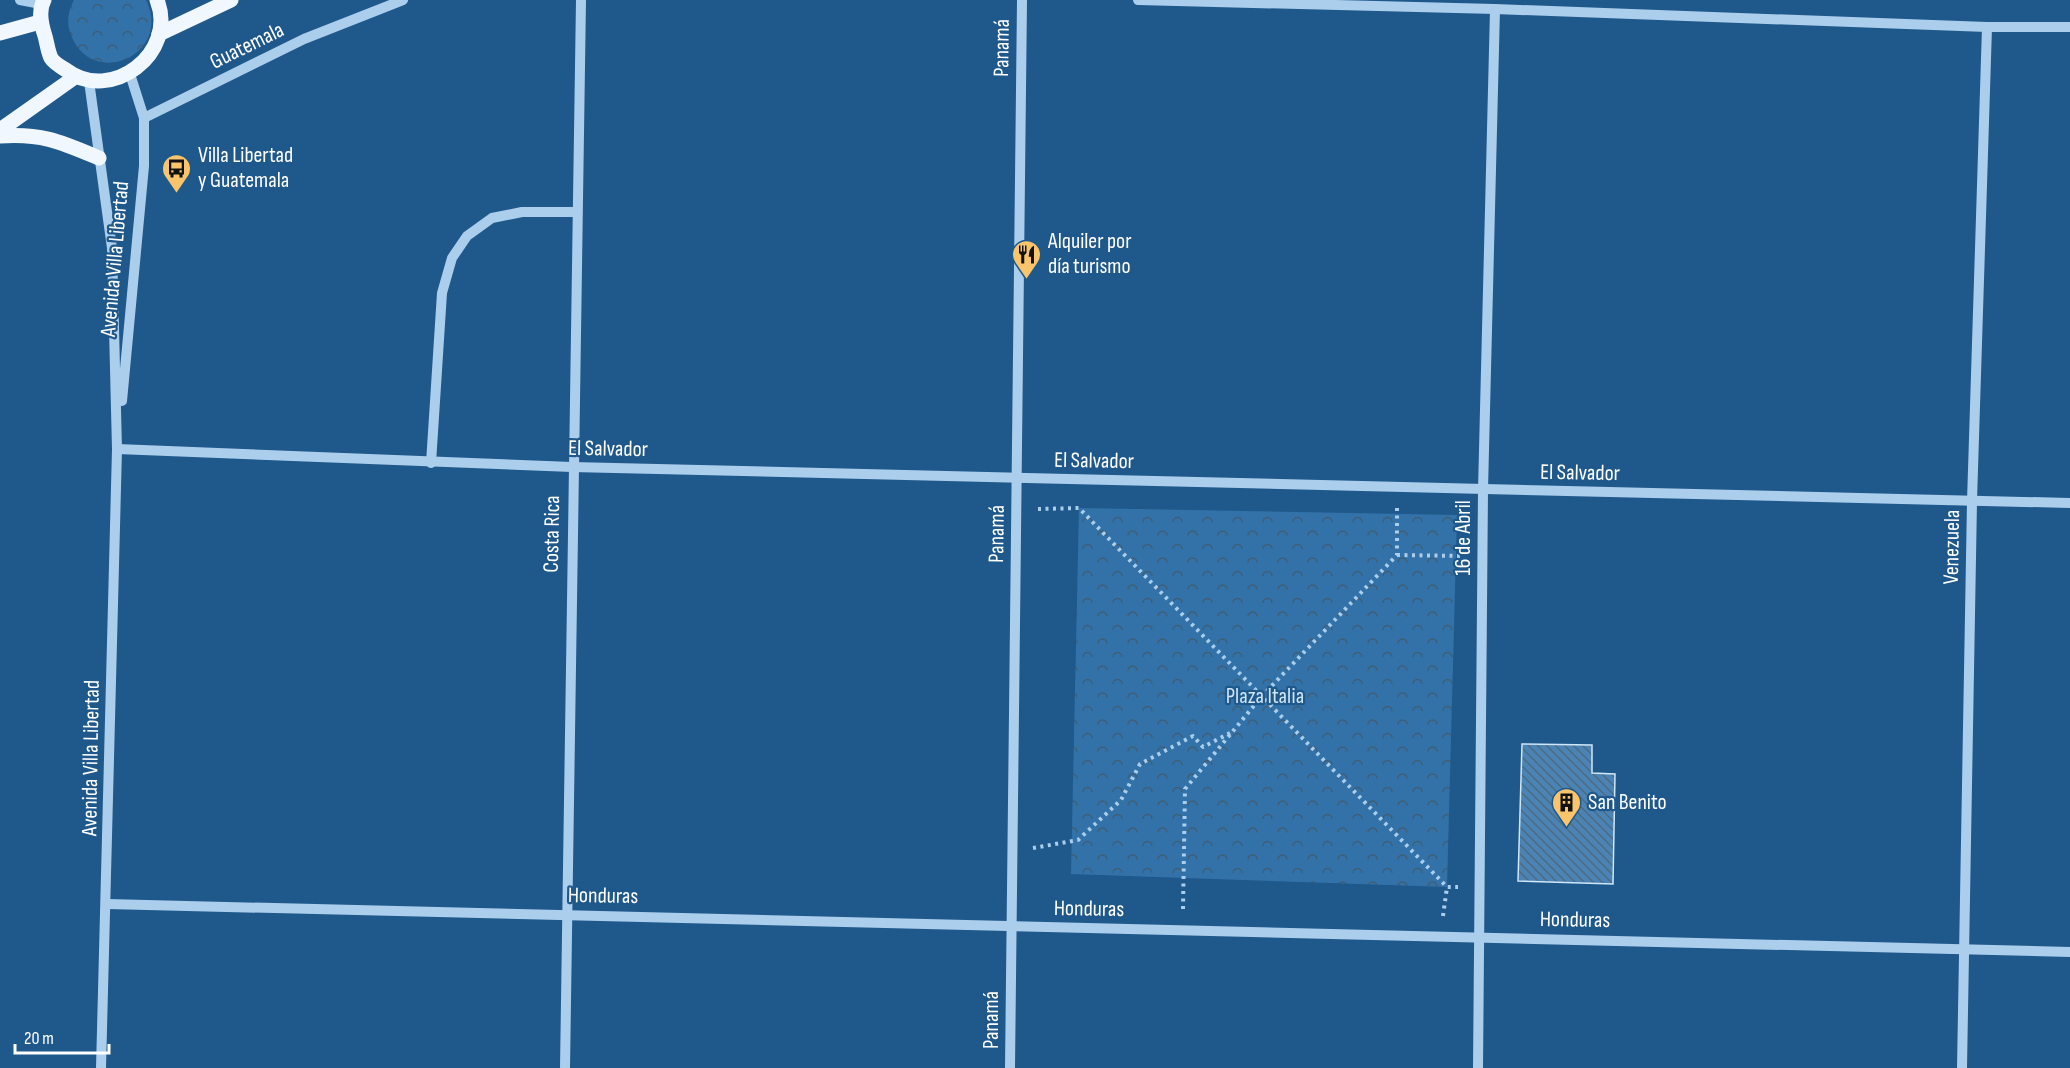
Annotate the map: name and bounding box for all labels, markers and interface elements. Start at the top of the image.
street label: Guatemala [205,16,289,76]
street label: Panamá [988,19,1016,77]
place label: Villa Libertad y Guatemala [198,142,293,194]
bus stop icon: Villa Libertad y Guatemala [161,152,193,194]
street label: Avenida Villa Libertad [95,180,135,339]
place label: Alquiler por día turismo [1047,228,1132,280]
restaurant icon: Alquiler por día turismo [1011,238,1043,280]
street label: El Salvador [568,435,648,463]
street label: El Salvador [1054,447,1134,475]
street label: El Salvador [1540,459,1620,487]
street label: Costa Rica [538,495,566,573]
street label: 16 de Abril [1450,500,1477,576]
street label: Panamá [983,505,1011,563]
street label: Venezuela [1938,509,1966,585]
street label: Avenida Villa Libertad [76,680,106,837]
park label: Plaza Italia [1226,683,1304,710]
building icon: San Benito [1551,786,1583,828]
place label: San Benito [1588,789,1667,816]
street label: Honduras [568,882,639,910]
street label: Honduras [1054,895,1125,923]
street label: Honduras [1540,906,1611,934]
street label: Panamá [978,991,1005,1049]
scale bar [15,1017,110,1055]
text: 20 m [24,1028,54,1049]

